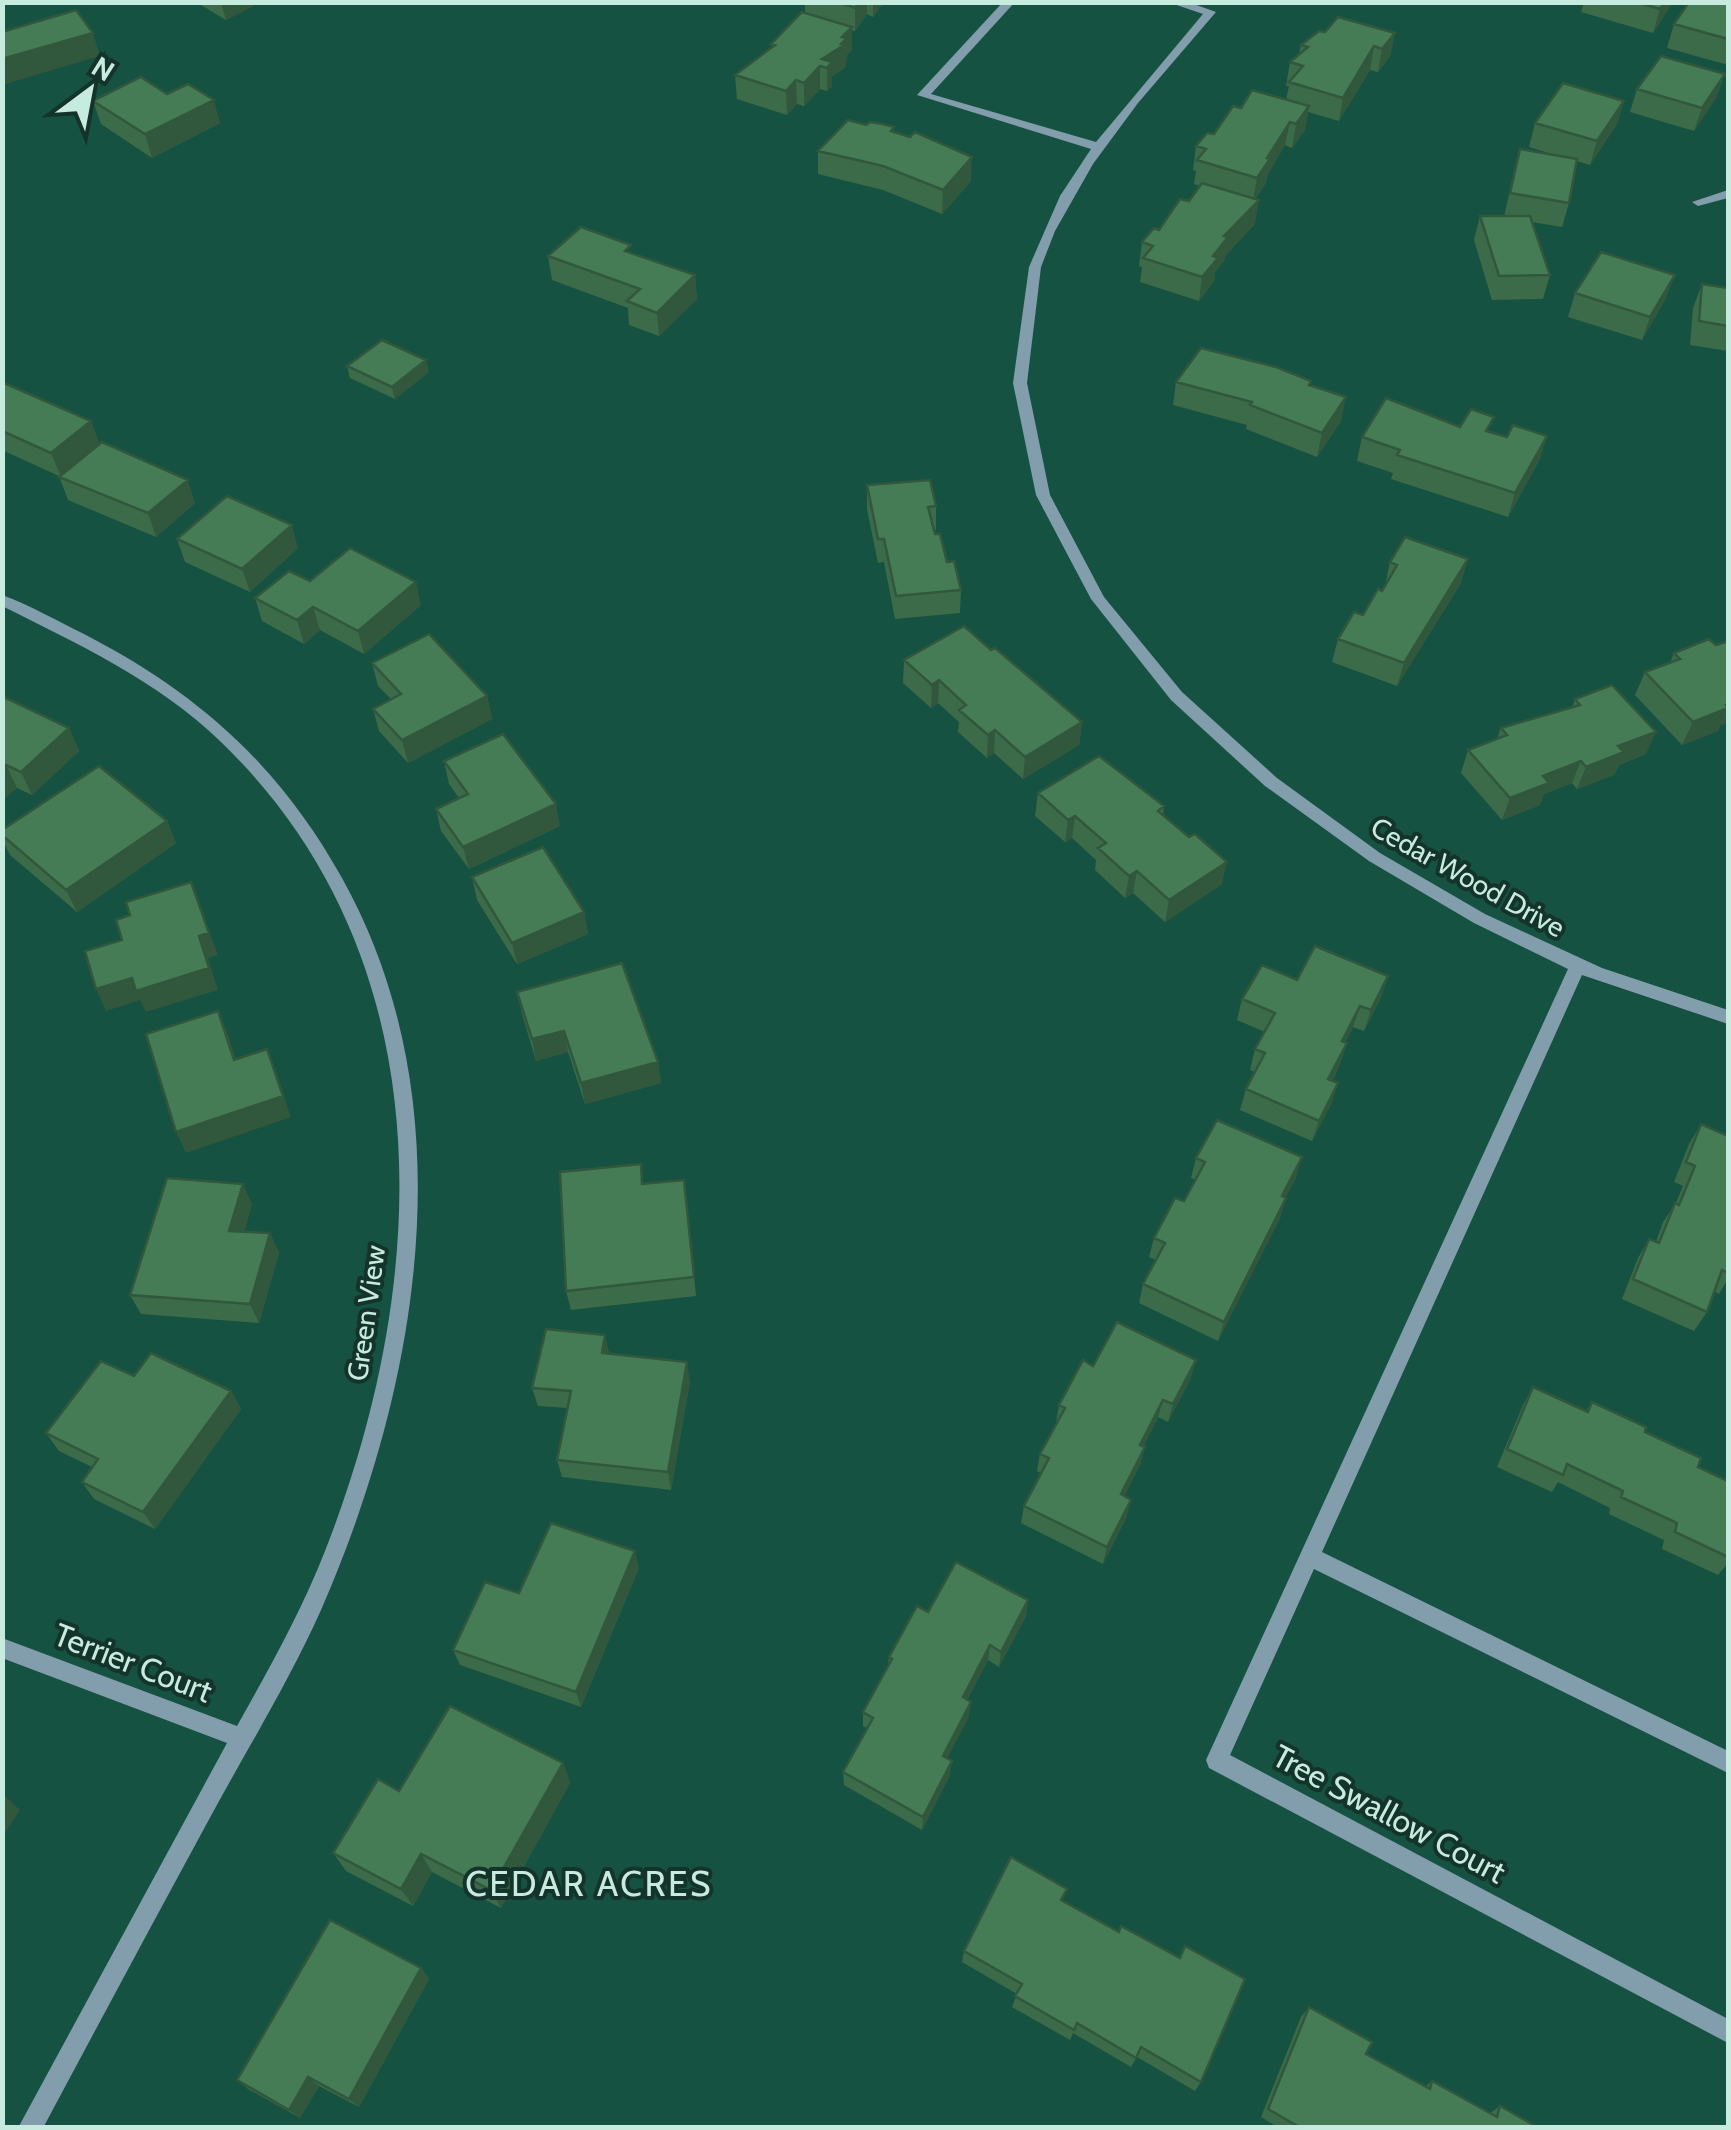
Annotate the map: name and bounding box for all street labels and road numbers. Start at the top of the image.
street label: Cedar Wood Drive [1365,810,1571,944]
street label: Green View [340,1243,392,1383]
street label: Terrier Court [49,1615,218,1711]
street label: Tree Swallow Court [1266,1736,1512,1891]

